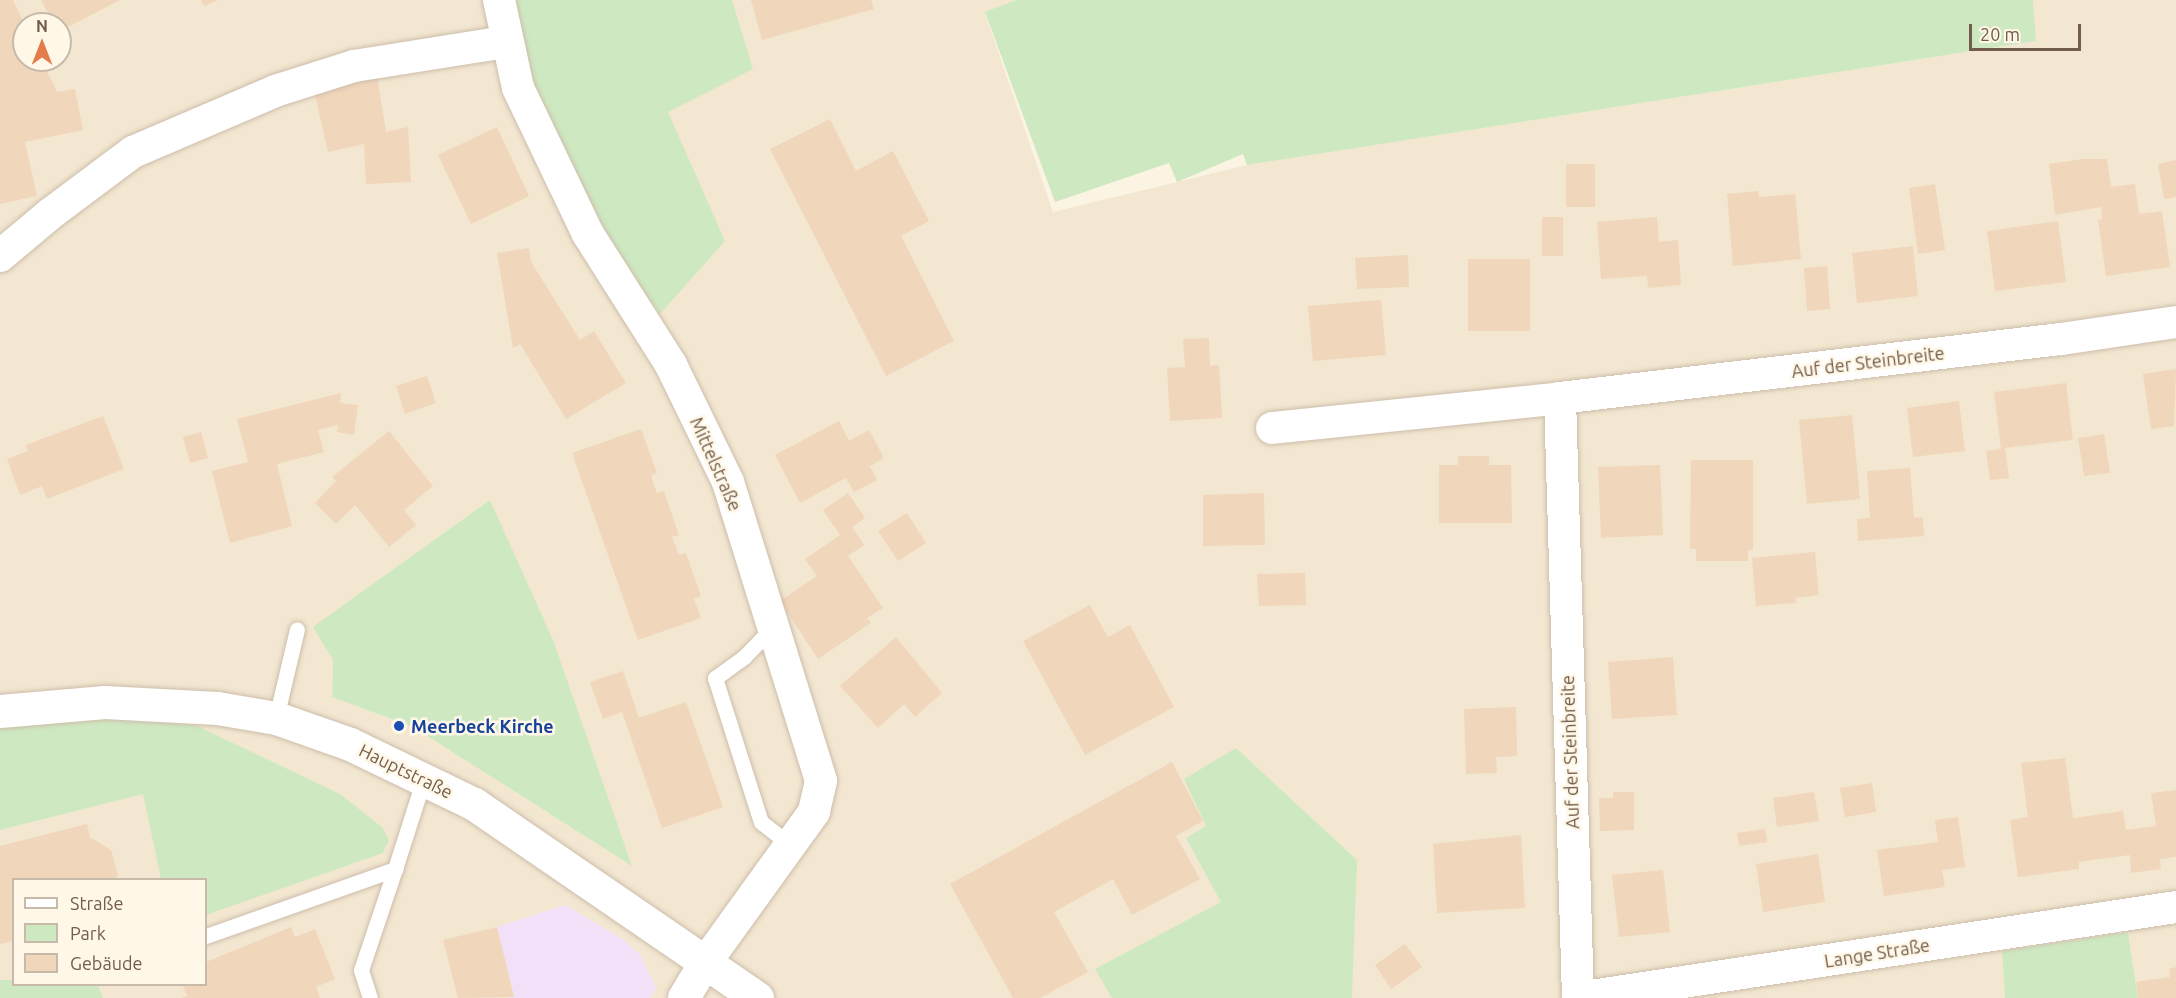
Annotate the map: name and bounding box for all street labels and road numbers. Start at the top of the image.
street label: Auf der Steinbreite [1790,342,1946,382]
street label: Mittelstraße [686,414,746,514]
street label: Auf der Steinbreite [1557,675,1583,829]
street label: Hauptstraße [356,739,456,803]
street label: Lange Straße [1823,934,1931,972]

